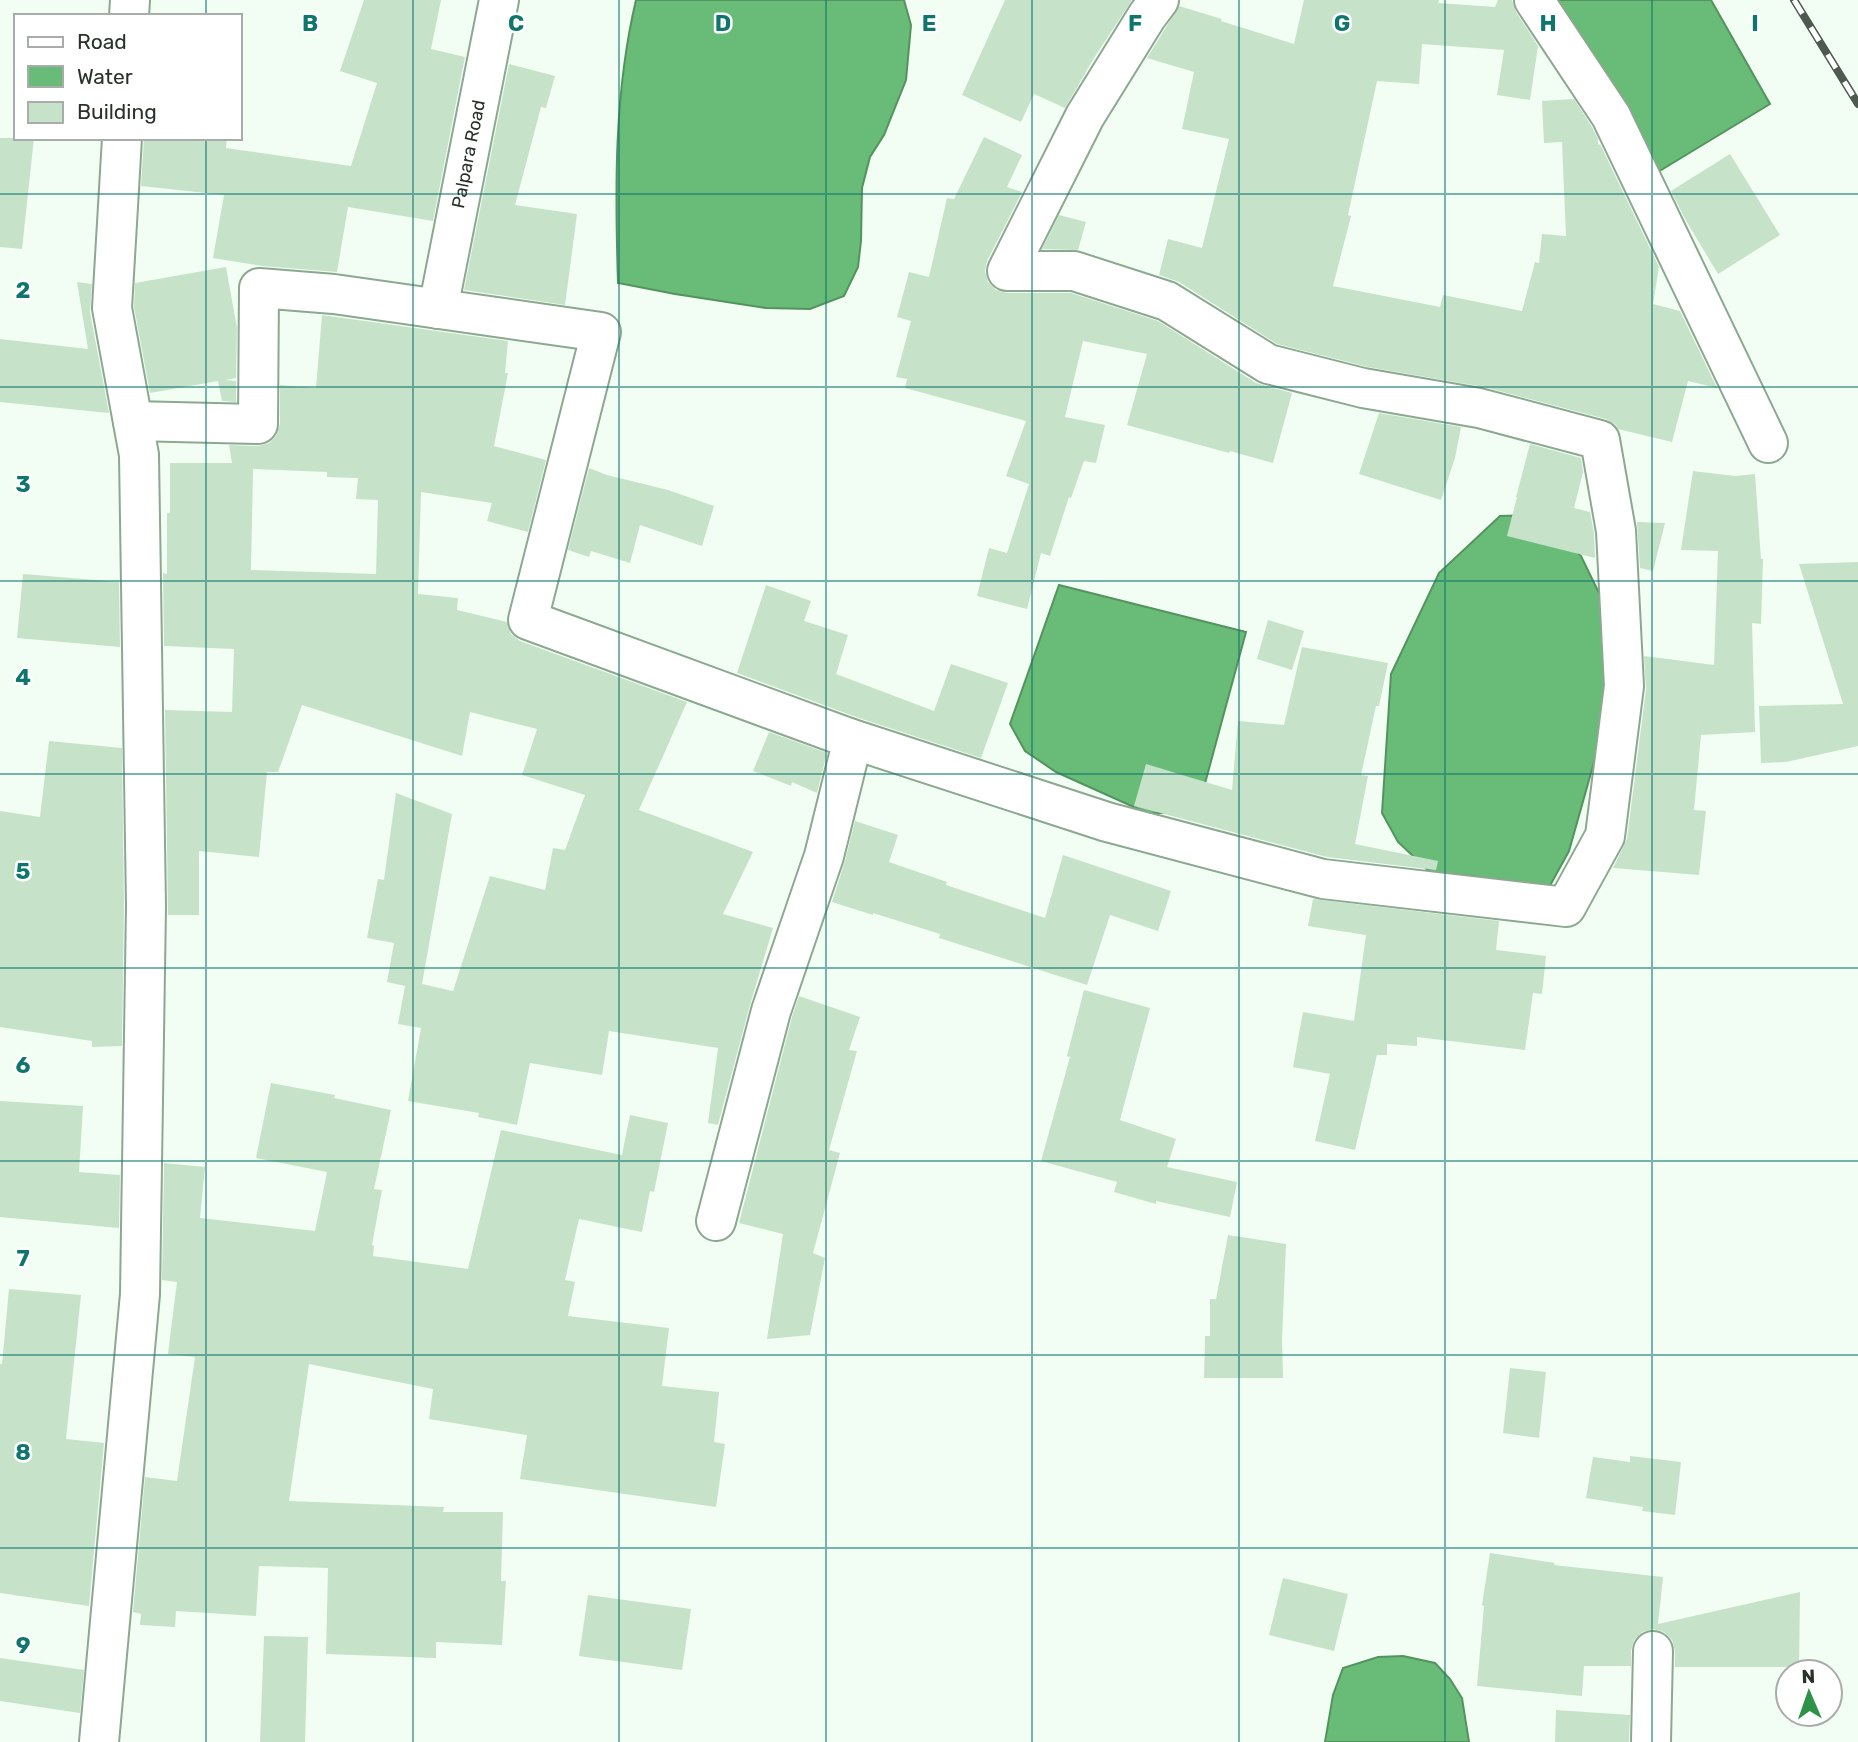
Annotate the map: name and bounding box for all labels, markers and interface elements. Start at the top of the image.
text: B [302,9,318,37]
text: C [508,9,524,37]
text: D [715,9,731,37]
text: E [922,9,936,37]
text: F [1128,9,1142,37]
text: G [1334,9,1350,37]
text: H [1539,9,1557,37]
text: I [1751,9,1759,37]
legend [14,14,242,140]
text: Road [77,29,127,54]
text: Water [77,64,133,89]
street label: Palpara Road [447,98,490,210]
text: Building [77,99,157,124]
text: 2 [16,276,30,304]
text: 3 [15,470,31,498]
text: 4 [15,663,31,691]
text: 5 [16,857,31,885]
text: 6 [16,1051,31,1079]
text: 7 [16,1244,30,1272]
text: 8 [15,1438,31,1466]
text: 9 [16,1631,30,1659]
north arrow [1774,1658,1844,1728]
text: N [1801,1665,1816,1688]

